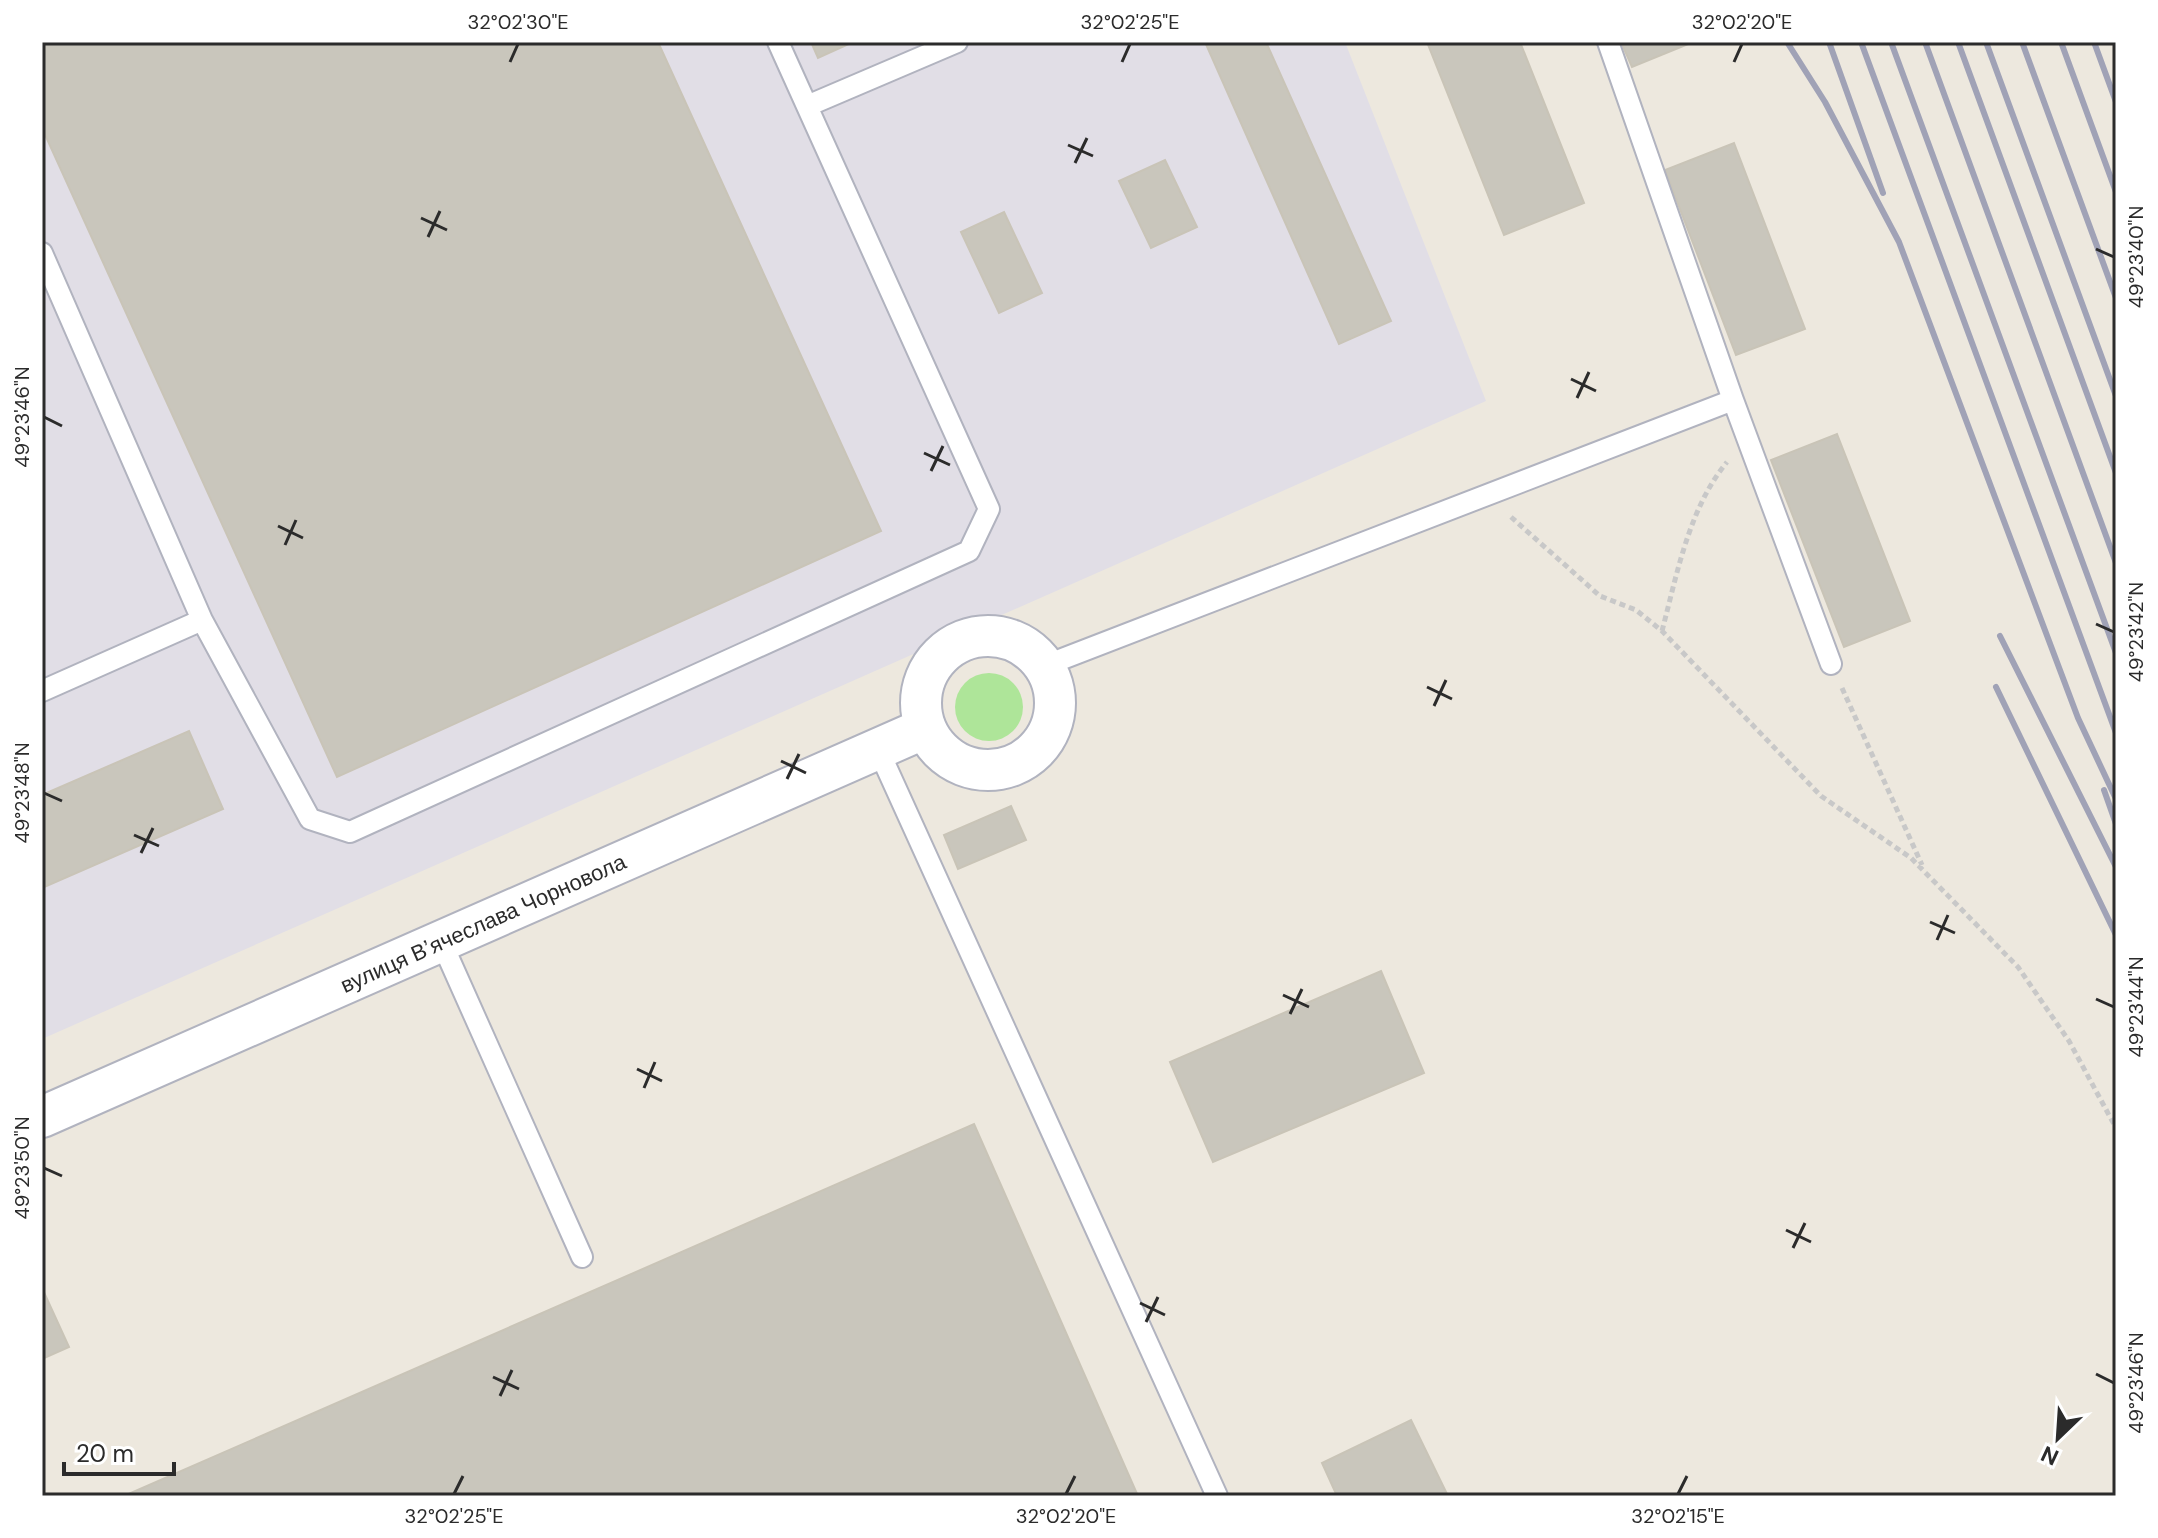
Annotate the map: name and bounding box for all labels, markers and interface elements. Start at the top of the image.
text: 32°02'30"E [468,9,569,35]
text: 32°02'25"E [1081,9,1179,35]
text: 32°02'20"E [1692,9,1792,35]
text: 49°23'40"N [2123,206,2149,308]
text: 49°23'46"N [9,366,35,468]
text: 49°23'42"N [2123,582,2149,682]
text: 49°23'48"N [9,743,35,843]
street label: вулиця Вʼячеслава Чорновола [336,847,631,1000]
text: 49°23'44"N [2123,957,2149,1057]
text: 49°23'50"N [9,1117,35,1220]
text: 49°23'46"N [2123,1332,2149,1434]
north arrow [2018,1398,2098,1478]
scale bar [64,1426,174,1476]
text: 20 m [76,1438,134,1469]
text: N [2036,1439,2063,1472]
text: 32°02'25"E [405,1503,503,1529]
text: 32°02'20"E [1016,1503,1116,1529]
text: 32°02'15"E [1631,1503,1725,1529]

